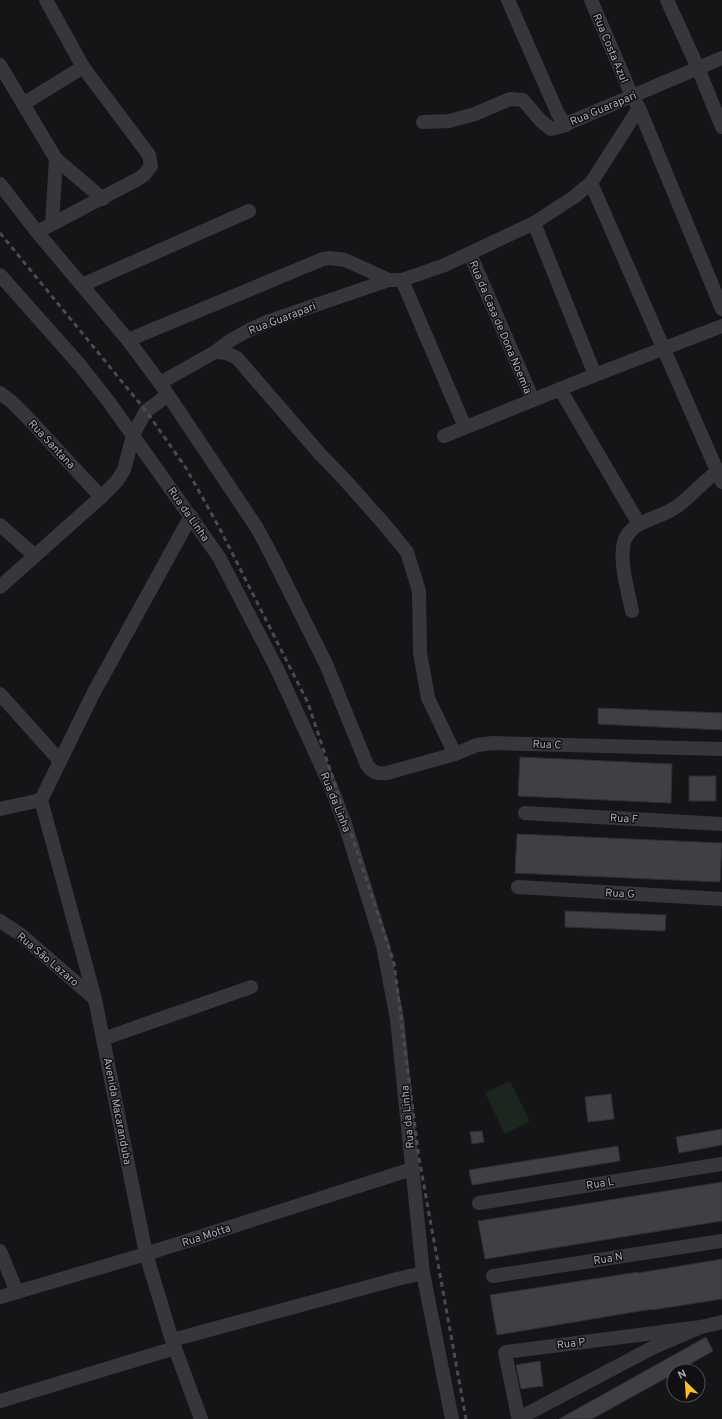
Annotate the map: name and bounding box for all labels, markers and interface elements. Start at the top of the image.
street label: Rua Costa Azul [589,12,631,85]
street label: Rua Guarapari [568,89,639,129]
street label: Rua da Casa de Dona Noemia [466,259,535,396]
street label: Rua Guarapari [247,300,318,338]
street label: Rua Santana [25,417,78,472]
street label: Rua da Linha [164,485,212,545]
street label: Rua C [532,737,562,752]
street label: Rua da Linha [317,770,354,835]
street label: Rua F [610,811,638,827]
street label: Rua G [605,886,635,902]
street label: Rua São Lazaro [14,930,81,990]
street label: Avenida Macaranduba [100,1057,134,1166]
street label: Rua da Linha [398,1084,418,1149]
street label: Rua L [585,1175,615,1193]
street label: Rua Motta [180,1221,233,1250]
street label: Rua N [592,1250,624,1268]
street label: Rua P [556,1335,586,1353]
north arrow [666,1363,706,1403]
text: N [676,1367,689,1383]

